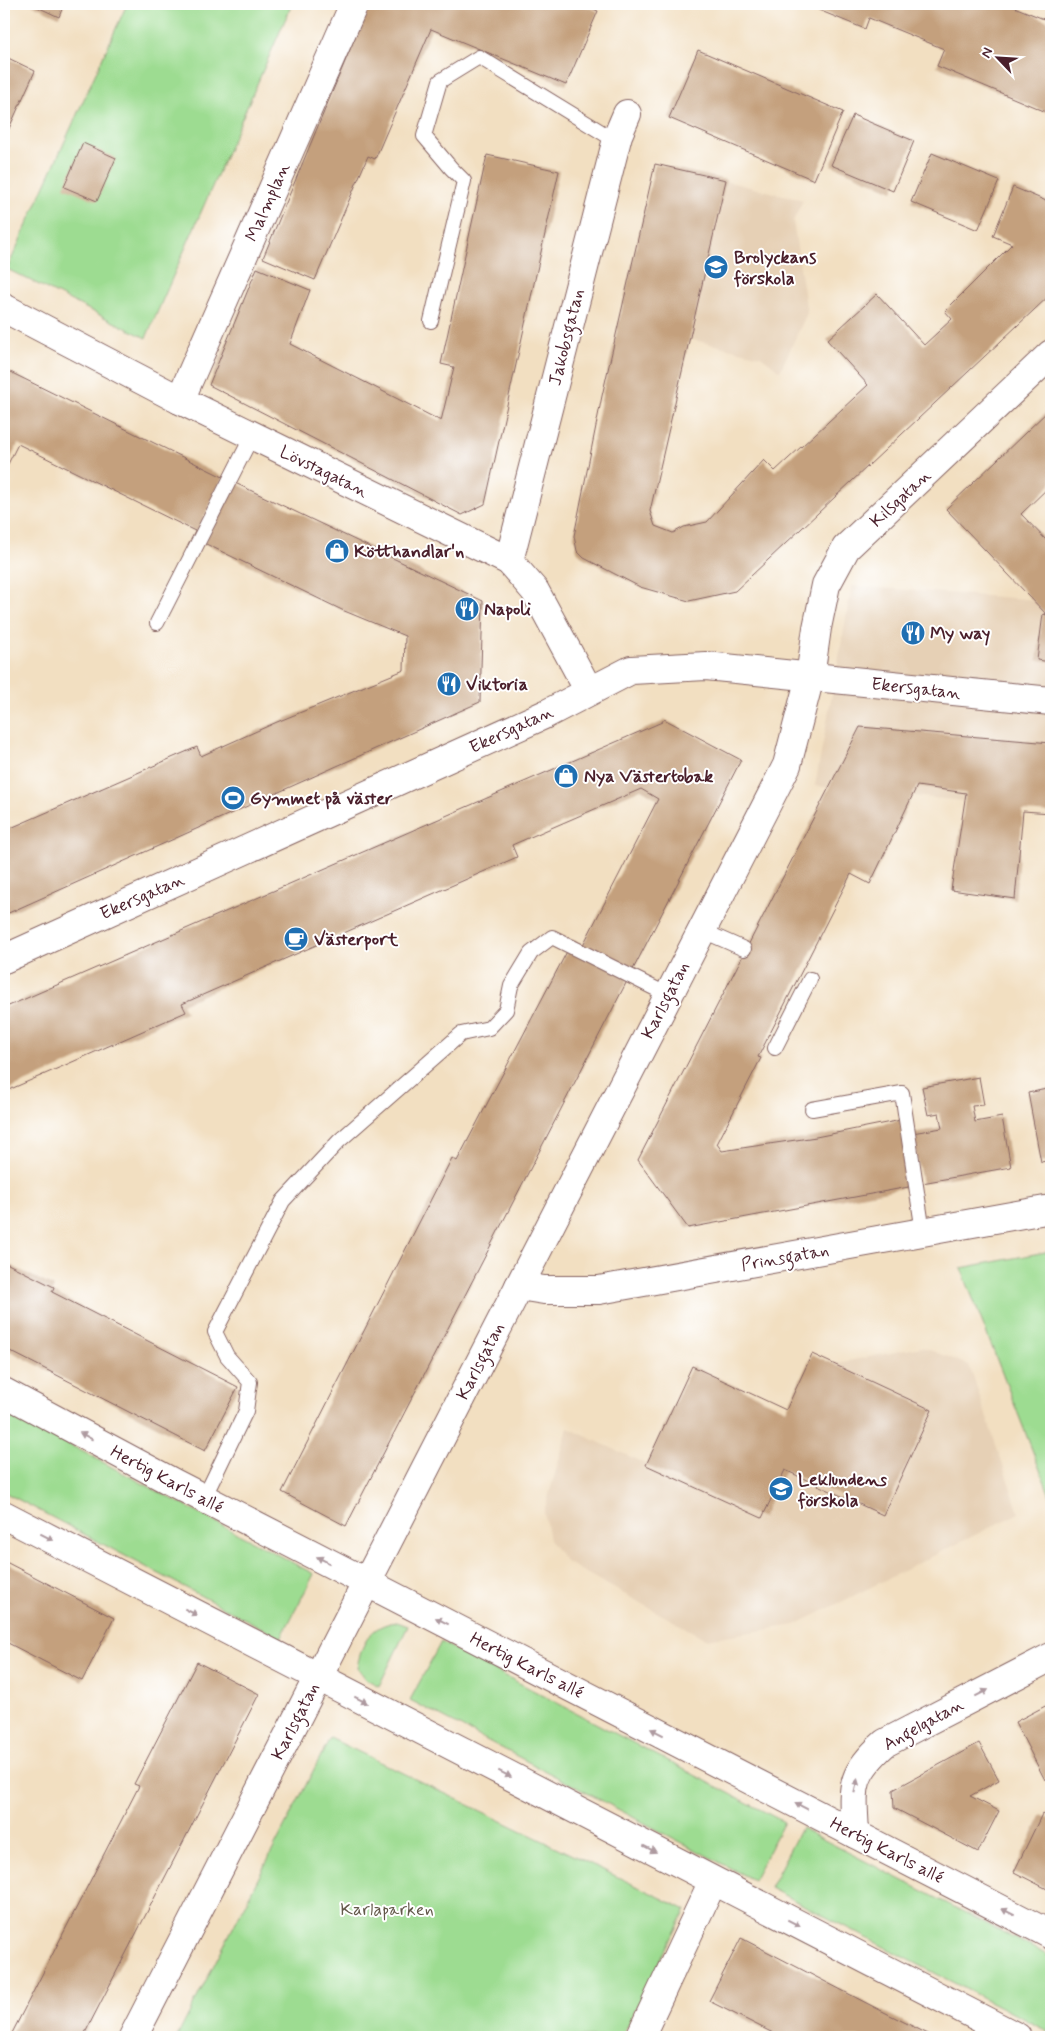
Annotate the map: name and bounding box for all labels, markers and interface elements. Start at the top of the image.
north arrow [972,32,1022,82]
text: N [977,45,997,61]
street label: Malmplan [240,159,296,246]
place label: Brolyckans förskola [733,246,816,291]
school or university icon: Brolyckans förskola [703,254,729,280]
street label: Jakobsgatan [543,286,593,389]
street label: Lövstagatan [275,440,372,504]
street label: Kilsgatan [865,464,936,533]
shop icon: Kötthandlar'n [324,538,350,564]
place label: Kötthandlar'n [354,540,464,564]
restaurant icon: Napoli [454,596,480,622]
place label: Napoli [484,598,531,622]
restaurant icon: My way [900,620,926,646]
place label: My way [930,622,990,646]
restaurant icon: Viktoria [436,671,462,697]
street label: Ekersgatan [870,672,962,706]
place label: Viktoria [466,673,528,697]
street label: Ekersgatan [466,700,557,760]
shop icon: Nya Västertobak [553,763,579,789]
place label: Nya Västertobak [584,765,713,789]
sports icon: Gymmet på väster [220,785,246,811]
place label: Gymmet på väster [250,787,393,811]
street label: Ekersgatan [96,868,188,926]
cafe icon: Västerport [283,926,309,952]
place label: Västerport [314,928,398,952]
street label: Karlsgatan [636,958,697,1044]
street label: Prinsgatan [739,1238,831,1279]
street label: Karlsgatan [451,1319,512,1405]
one-way arrow [79,1432,93,1440]
street label: Hertig Karls allé [106,1440,227,1520]
place label: Leklundens förskola [797,1468,887,1513]
school or university icon: Leklundens förskola [768,1476,794,1502]
one-way arrow [40,1533,54,1541]
one-way arrow [316,1556,331,1564]
one-way arrow [184,1608,199,1616]
one-way arrow [434,1617,449,1625]
street label: Hertig Karls allé [466,1627,587,1705]
street label: Karlsgatan [266,1679,327,1765]
one-way arrow [974,1689,989,1697]
street label: Angelgatan [879,1693,969,1759]
one-way arrow [353,1696,368,1704]
one-way arrow [649,1728,664,1736]
one-way arrow [498,1770,512,1778]
one-way arrow [852,1777,860,1793]
one-way arrow [794,1802,808,1810]
street label: Hertig Karls allé [826,1812,947,1890]
one-way arrow [642,1845,657,1853]
park label: Karlaparken [340,1898,434,1922]
one-way arrow [1001,1908,1015,1916]
one-way arrow [787,1919,801,1927]

